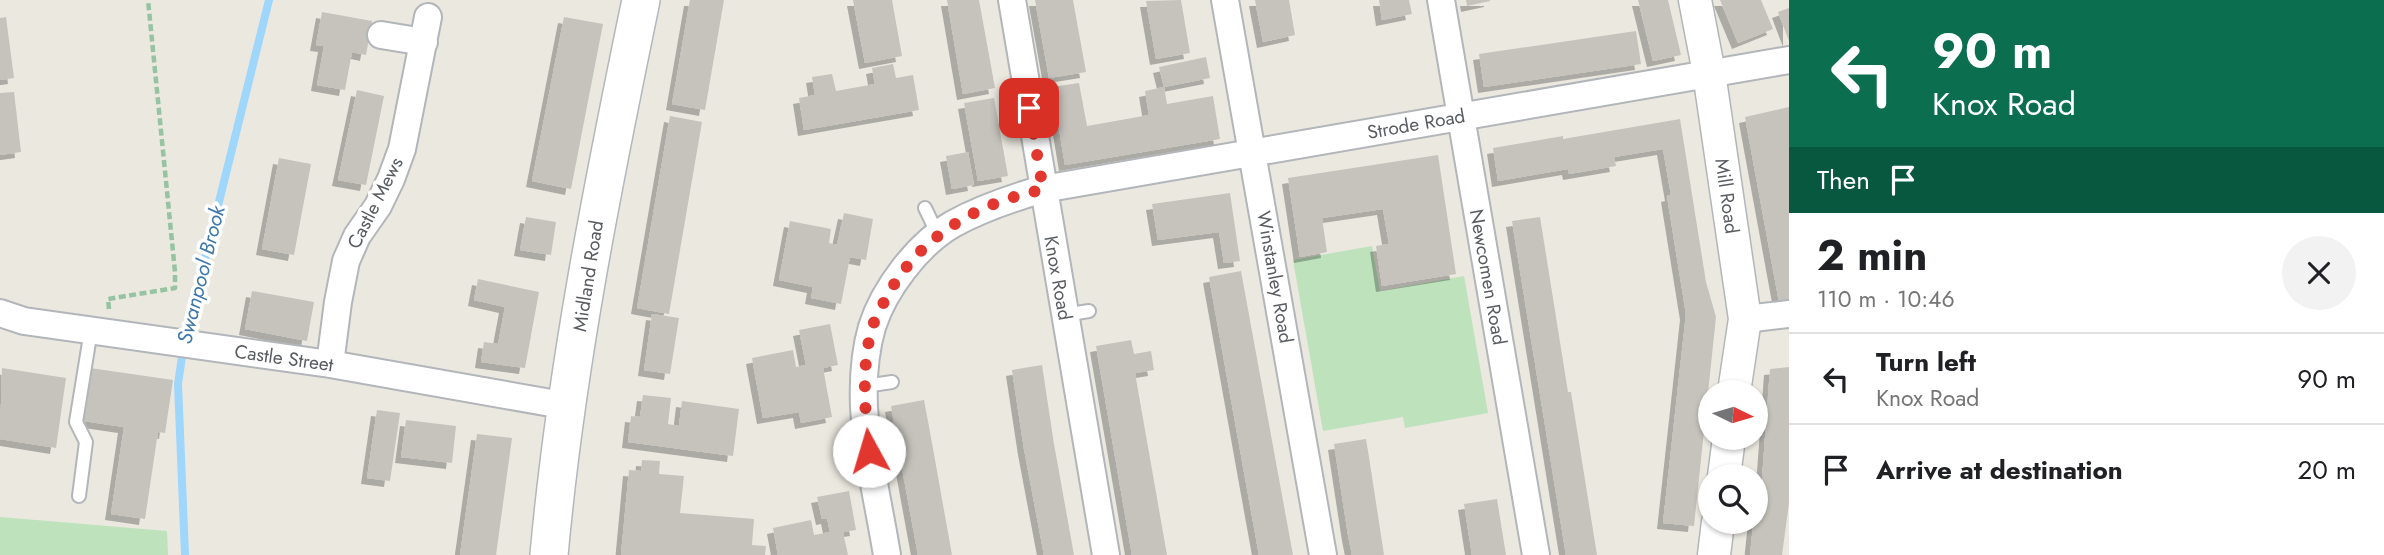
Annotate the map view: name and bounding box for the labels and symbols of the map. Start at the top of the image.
pin [999,78,1059,138]
street label: Strode Road [1365,102,1467,146]
street label: Castle Mews [340,152,410,254]
street label: Mill Road [1708,157,1746,235]
water label: Swanpool Brook [169,202,233,347]
street label: Newcomen Road [1463,207,1513,347]
street label: Winstanley Road [1250,209,1300,345]
street label: Midland Road [566,218,610,334]
street label: Knox Road [1037,234,1079,322]
street label: Castle Street [233,338,336,378]
north arrow [1698,380,1768,450]
position arrow [832,414,906,488]

